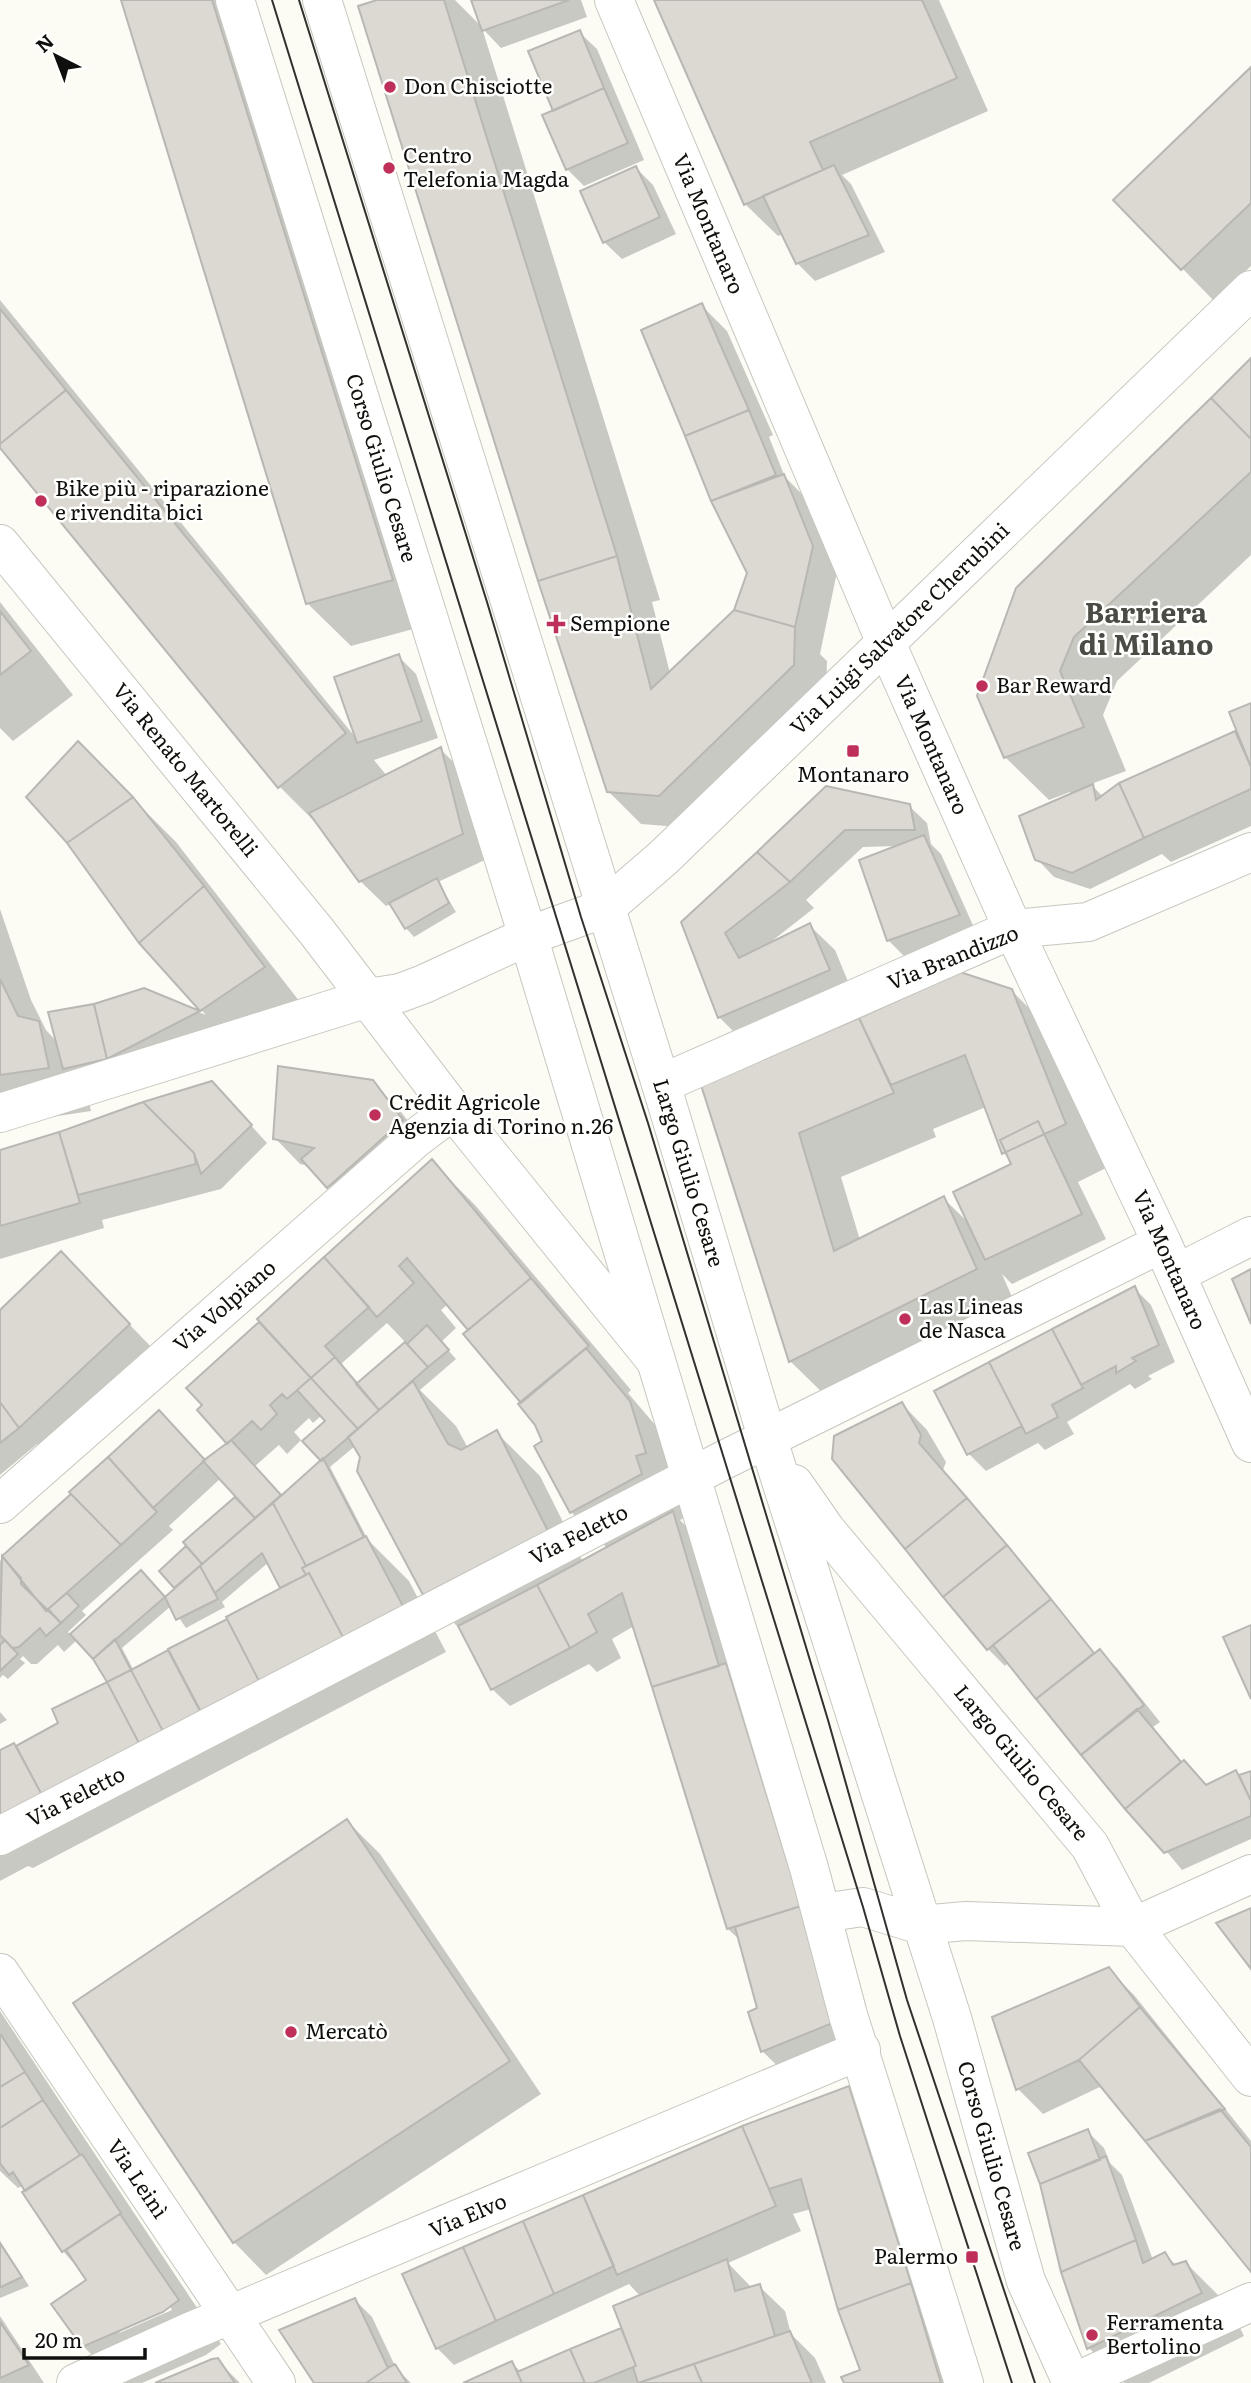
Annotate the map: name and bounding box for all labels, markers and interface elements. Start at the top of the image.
north arrow [21,21,91,91]
text: N [29,27,59,58]
place label: Don Chisciotte [404,69,552,100]
marker: Don Chisciotte [382,79,398,95]
place label: Centro Telefonia Magda [403,138,570,193]
street label: Via Montanaro [667,148,754,298]
marker: Centro Telefonia Magda [381,160,397,176]
street label: Corso Giulio Cesare [340,369,427,566]
place label: Bike più - riparazione e rivendita bici [55,471,269,526]
marker: Bike più - riparazione e rivendita bici [33,493,49,509]
street label: Via Luigi Salvatore Cherubini [782,514,1015,741]
district label: Barriera di Milano [1079,590,1213,664]
place label: Sempione [570,606,670,637]
marker: Sempione [548,616,564,632]
place label: Bar Reward [996,668,1112,699]
street label: Via Montanaro [889,669,978,819]
street label: Via Renato Martorelli [107,675,267,862]
marker: Bar Reward [974,678,990,694]
marker: Montanaro [845,743,861,759]
place label: Montanaro [797,757,909,788]
street label: Via Brandizzo [882,915,1022,996]
street label: Largo Giulio Cesare [647,1074,734,1270]
place label: Crédit Agricole Agenzia di Torino n.26 [389,1085,613,1140]
marker: Crédit Agricole Agenzia di Torino n.26 [367,1107,383,1123]
street label: Via Montanaro [1127,1184,1216,1334]
street label: Via Volpiano [165,1251,282,1358]
place label: Las Lineas de Nasca [919,1289,1023,1344]
marker: Las Lineas de Nasca [897,1311,913,1327]
street label: Via Feletto [523,1495,633,1571]
street label: Largo Giulio Cesare [948,1677,1098,1846]
street label: Via Feletto [20,1757,130,1833]
place label: Mercatò [305,2014,388,2045]
marker: Mercatò [283,2024,299,2040]
street label: Corso Giulio Cesare [952,2057,1035,2254]
street label: Via Leinì [101,2132,177,2224]
street label: Via Elvo [423,2183,511,2244]
place label: Palermo [874,2239,958,2270]
marker: Palermo [964,2249,980,2265]
place label: Ferramenta Bertolino [1106,2305,1224,2360]
scale bar [24,2316,145,2360]
text: 20 m [35,2323,82,2354]
marker: Ferramenta Bertolino [1084,2327,1100,2343]

